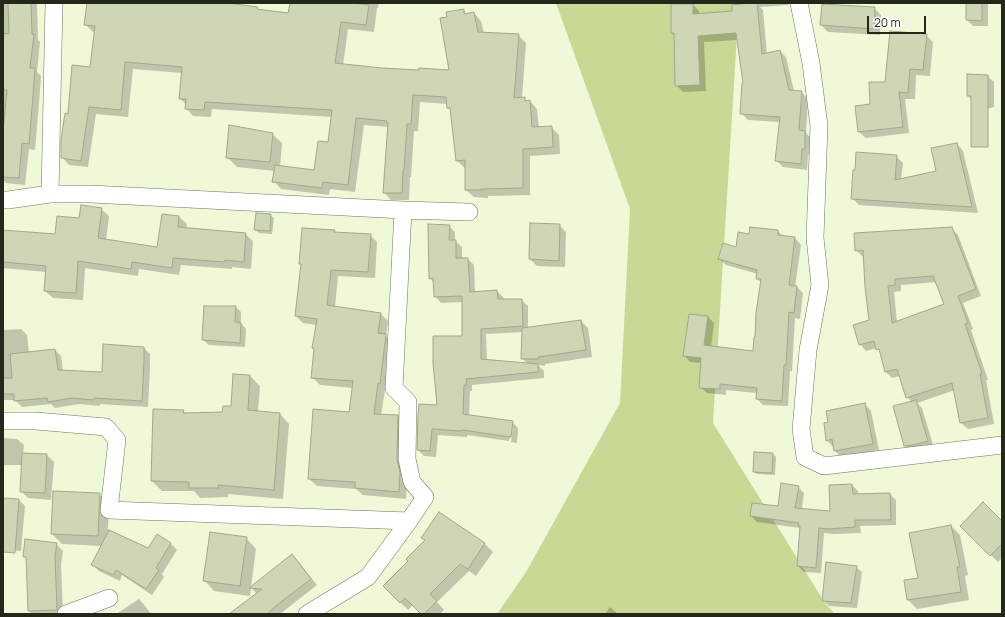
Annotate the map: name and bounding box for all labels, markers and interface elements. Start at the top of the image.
scale bar [869,8,928,34]
text: 20 m [874,14,901,31]

